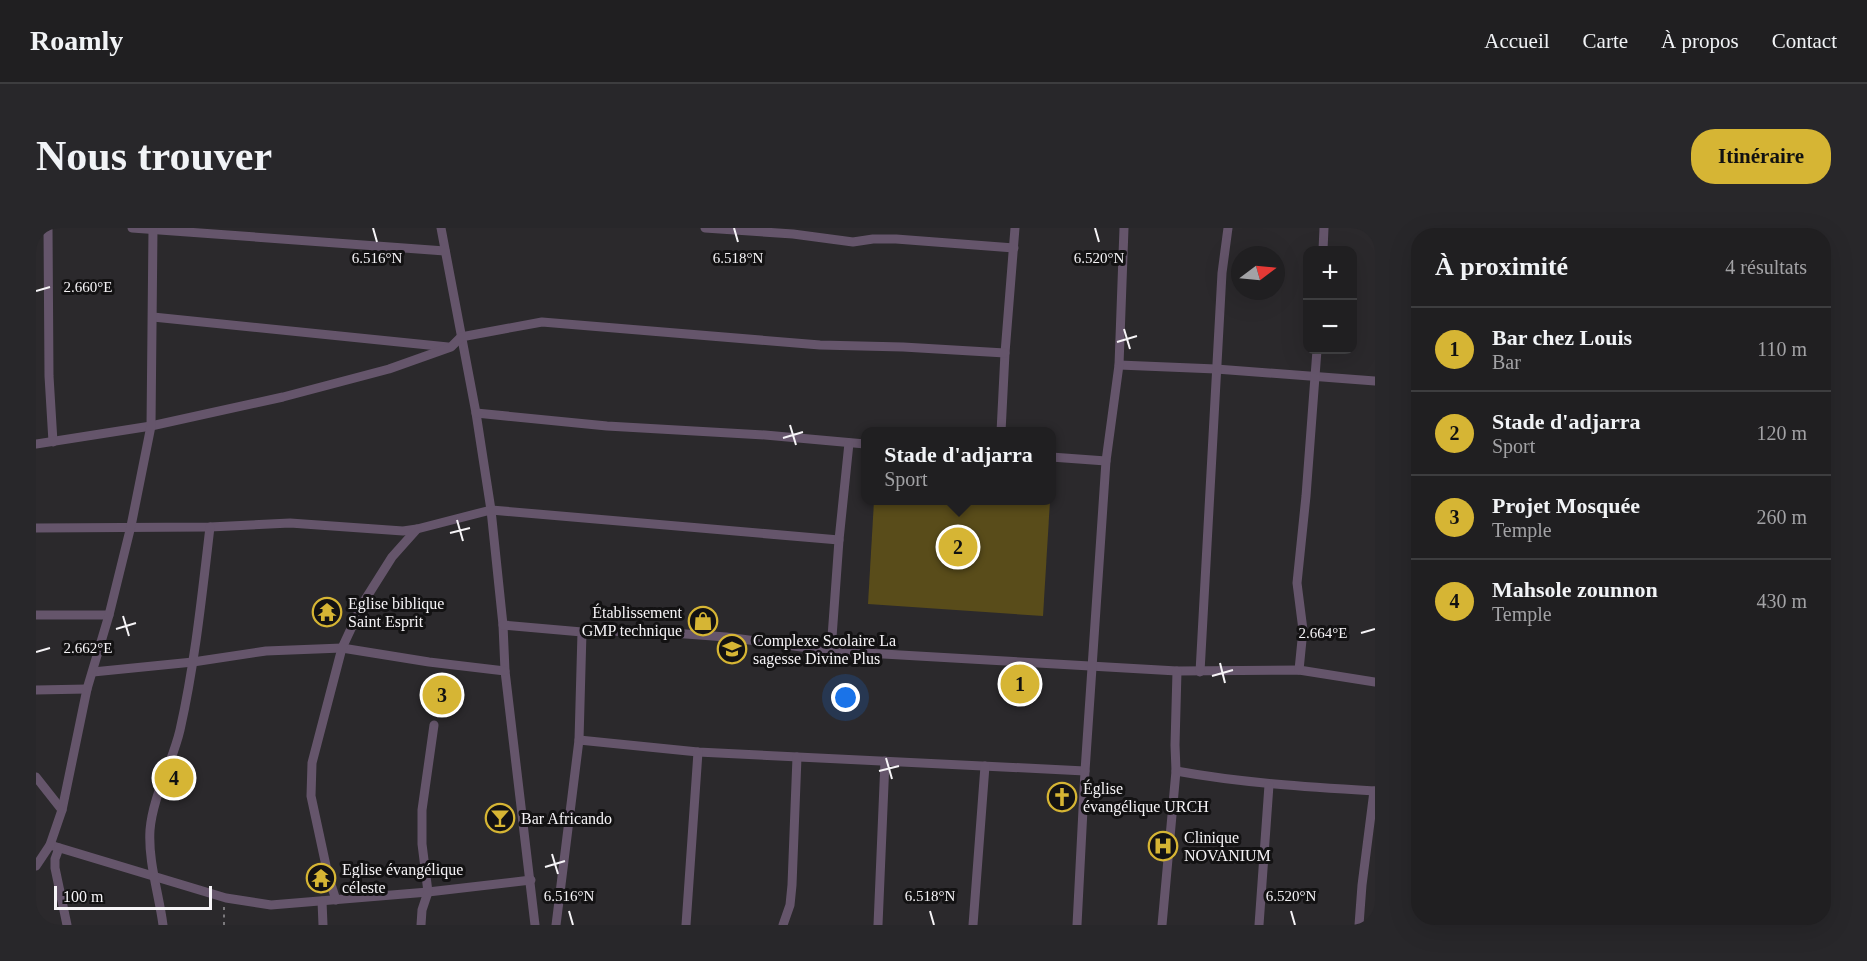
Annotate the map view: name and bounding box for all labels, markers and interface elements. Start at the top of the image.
text: Roamly [30,25,123,56]
text: Accueil [1484,29,1550,53]
text: Carte [1583,29,1628,53]
text: À propos [1661,29,1739,53]
text: Contact [1772,29,1837,53]
button: Itinéraire [1691,129,1831,184]
text: Nous trouver [36,133,272,179]
north arrow [1231,246,1285,300]
map controls [1303,246,1357,354]
button: + [1303,246,1357,300]
text: 6.516°N [352,250,402,266]
text: 6.518°N [713,250,763,266]
text: 6.520°N [1074,250,1124,266]
text: À proximité [1435,252,1568,281]
text: 4 résultats [1725,256,1807,278]
text: 2.660°E [64,279,112,295]
button: − [1303,300,1357,354]
text: Bar chez Louis [1492,325,1632,350]
text: 1 [1450,338,1460,360]
text: 110 m [1757,338,1807,360]
text: Bar [1492,351,1521,373]
text: Stade d'adjarra [1492,409,1641,434]
text: 2 [1450,422,1460,444]
text: 120 m [1756,422,1807,444]
popup [861,427,1056,505]
text: Sport [1492,435,1535,457]
text: Stade d'adjarra [884,442,1033,467]
text: Sport [884,468,928,490]
text: Projet Mosquée [1492,493,1640,518]
text: 3 [1450,506,1460,528]
text: 260 m [1756,506,1807,528]
text: Temple [1492,519,1552,541]
pin: 2 [938,524,978,570]
text: Mahsole zounnon [1492,577,1658,602]
text: 4 [1450,590,1460,612]
text: 430 m [1756,590,1807,612]
place label: Eglise biblique Saint Esprit [348,595,444,631]
temple icon: Eglise biblique Saint Esprit [311,596,343,628]
place label: Établissement GMP technique [582,603,683,640]
text: Temple [1492,603,1552,625]
shop icon: Établissement GMP technique [687,605,719,637]
text: 2.664°E [1299,625,1347,641]
place label: Complexe Scolaire La sagesse Divine Plus [753,632,896,668]
school or university icon: Complexe Scolaire La sagesse Divine Plus [716,633,748,665]
text: 2.662°E [64,640,112,656]
pin: 1 [1000,662,1040,706]
pin: 3 [422,672,462,718]
your location [831,683,860,712]
pin: 4 [154,756,194,800]
place label: Église évangélique URCH [1083,779,1209,816]
church icon: Église évangélique URCH [1046,781,1078,813]
bar icon: Bar Africando [484,802,516,834]
place label: Bar Africando [521,810,612,827]
place label: Clinique NOVANIUM [1184,829,1271,864]
hospital icon: Clinique NOVANIUM [1147,830,1179,862]
place label: Eglise évangélique céleste [342,861,463,896]
temple icon: Eglise évangélique céleste [305,862,337,894]
scale bar [54,883,212,910]
text: 100 m [63,888,103,905]
text: 6.516°N [544,888,594,904]
text: 6.518°N [905,888,955,904]
text: 6.520°N [1266,888,1316,904]

